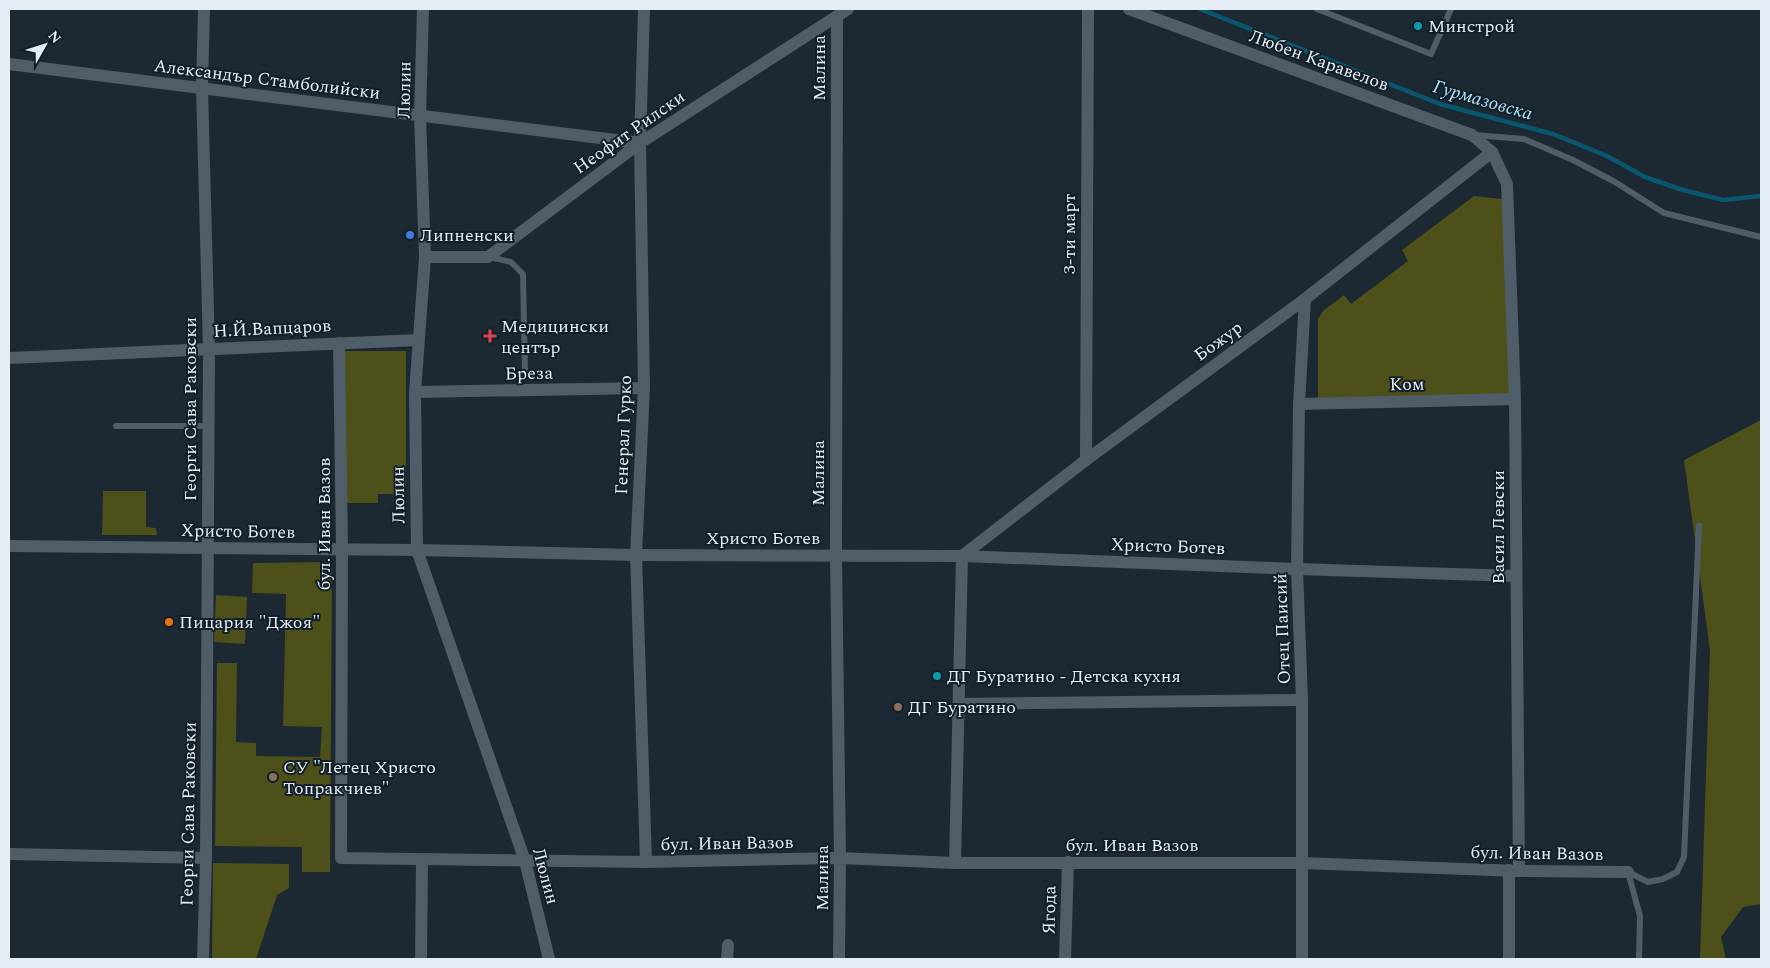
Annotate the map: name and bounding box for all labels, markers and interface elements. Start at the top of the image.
place label: Минстрой [1428,13,1515,40]
north arrow [20,20,70,70]
marker: Минстрой [1412,20,1424,32]
street label: Любен Каравелов [1245,23,1392,98]
text: N [43,26,66,48]
street label: Малина [806,35,833,101]
street label: Александър Стамболийски [152,52,382,107]
street label: Люлин [390,61,419,119]
water label: Гурмазовска [1429,72,1536,129]
street label: Неофит Рилски [568,84,691,181]
street label: 3-ти март [1056,194,1083,274]
place label: Липненски [420,222,514,249]
marker: Липненски [404,229,416,241]
street label: Н.Й.Вапцаров [212,312,332,345]
place label: Медицински център [501,313,609,361]
street label: Божур [1188,314,1248,368]
street label: Георги Сава Раковски [177,317,204,501]
marker: Медицински център [483,329,497,343]
street label: Бреза [505,360,554,387]
street label: Ком [1389,371,1425,398]
street label: Генерал Гурко [608,375,639,495]
street label: Малина [805,440,832,506]
street label: бул. Иван Вазов [311,458,338,590]
street label: Люлин [384,466,413,524]
street label: Васил Левски [1485,470,1512,584]
street label: Христо Ботев [181,517,295,546]
street label: Христо Ботев [706,525,820,552]
street label: Христо Ботев [1110,531,1226,562]
street label: Отец Паисий [1267,573,1298,685]
place label: Пицария "Джоя" [179,609,320,636]
marker: Пицария "Джоя" [163,616,175,628]
place label: ДГ Буратино - Детска кухня [947,663,1181,690]
marker: ДГ Буратино - Детска кухня [931,670,943,682]
place label: ДГ Буратино [908,694,1016,721]
marker: ДГ Буратино [892,701,904,713]
street label: Георги Сава Раковски [173,722,204,906]
place label: СУ "Летец Христо Топракчиев" [283,754,436,802]
marker: СУ "Летец Христо Топракчиев" [267,771,279,783]
street label: бул. Иван Вазов [660,829,794,858]
street label: бул. Иван Вазов [1066,832,1198,859]
street label: бул. Иван Вазов [1470,839,1604,868]
street label: Люлин [525,845,566,907]
street label: Малина [809,845,836,911]
street label: Ягода [1036,885,1063,935]

